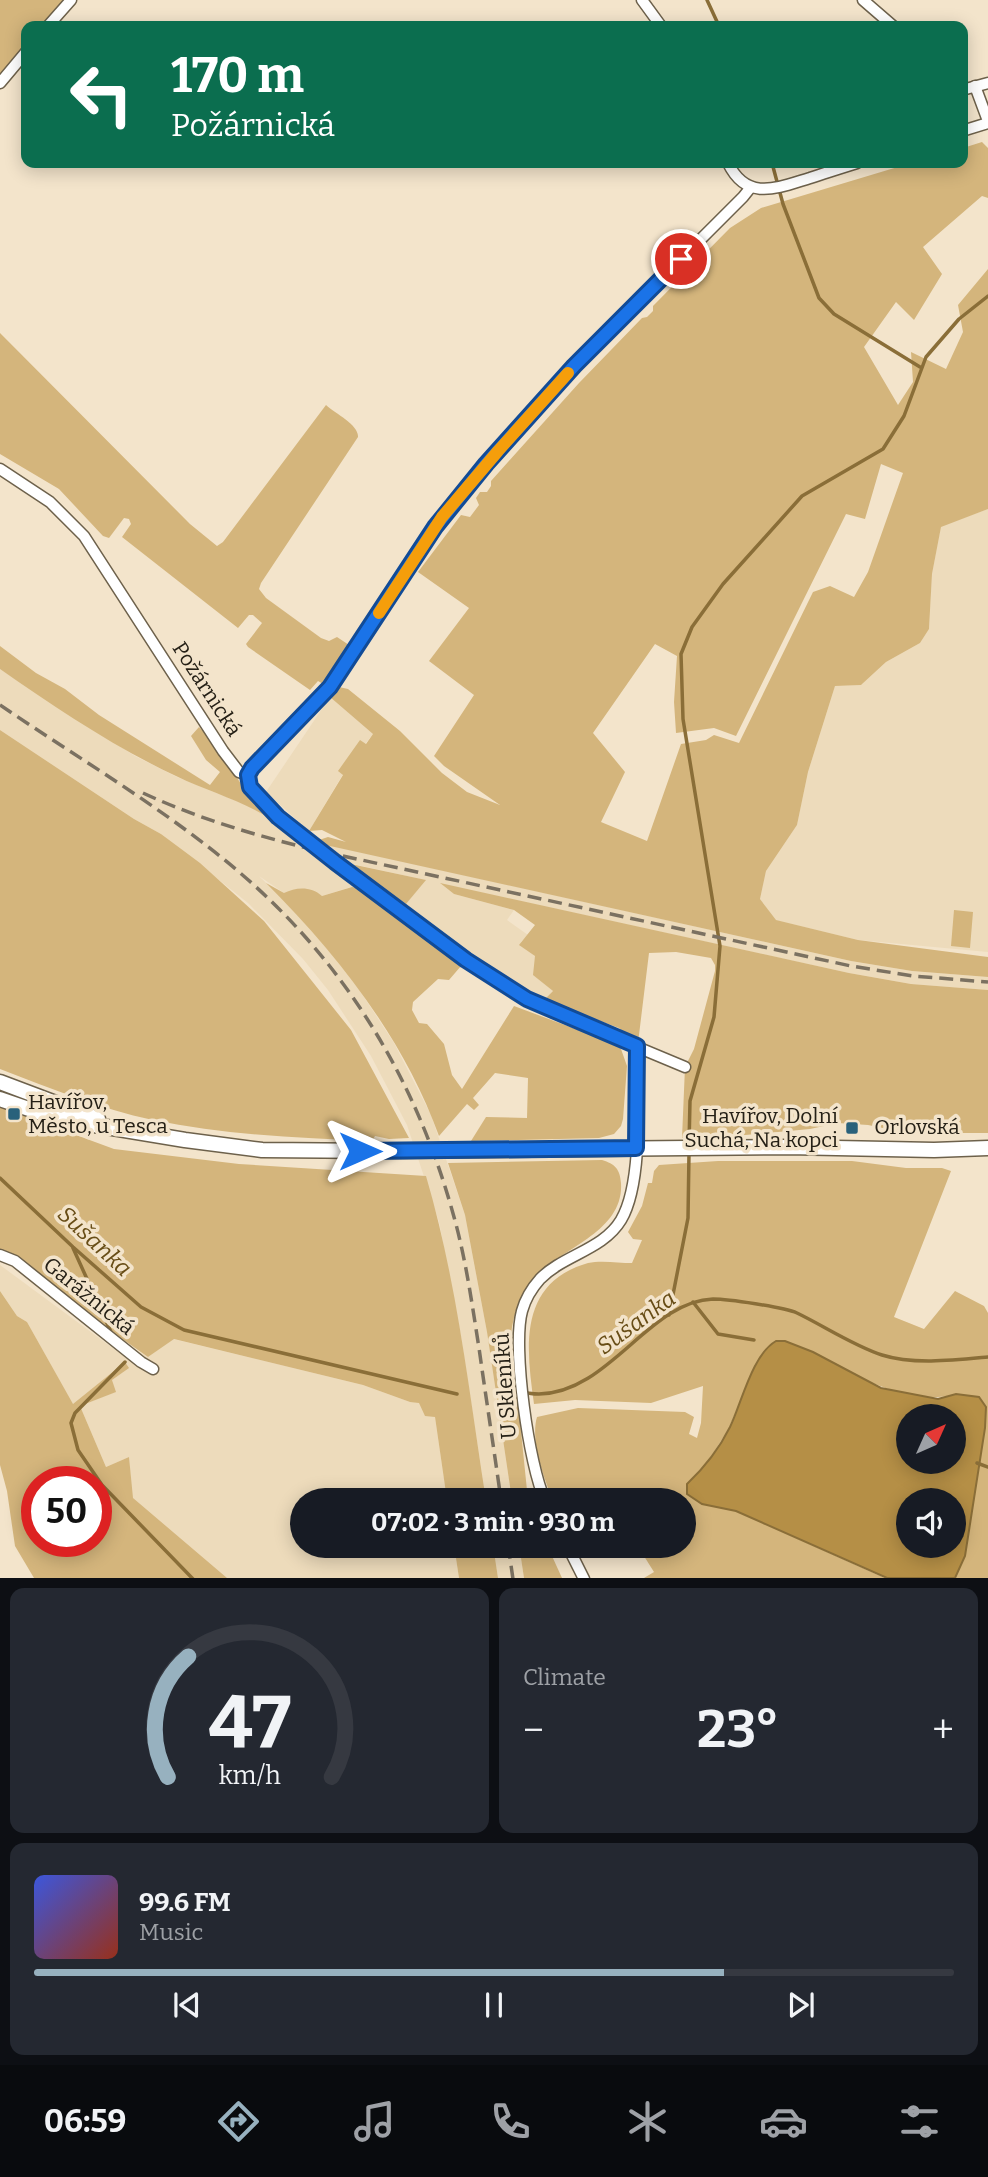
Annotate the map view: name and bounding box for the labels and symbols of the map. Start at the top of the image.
pin [651,229,711,289]
street label: Požárnická [167,637,247,742]
place label: Havířov, Město, u Tesca [28,1089,168,1139]
place label: Havířov, Dolní Suchá, Na kopci [684,1103,839,1153]
marker: Havířov, Město, u Tesca [6,1106,22,1122]
position arrow [323,1114,397,1188]
street label: Orlovská [874,1114,960,1140]
marker: Havířov, Dolní Suchá, Na kopci [844,1120,860,1136]
water label: Sušanka [52,1200,138,1282]
street label: Garážnická [38,1251,140,1341]
water label: Sušanka [591,1284,681,1360]
street label: U Skleníků [488,1332,522,1440]
north arrow [896,1404,966,1474]
speed limit sign: 50 [21,1466,112,1557]

